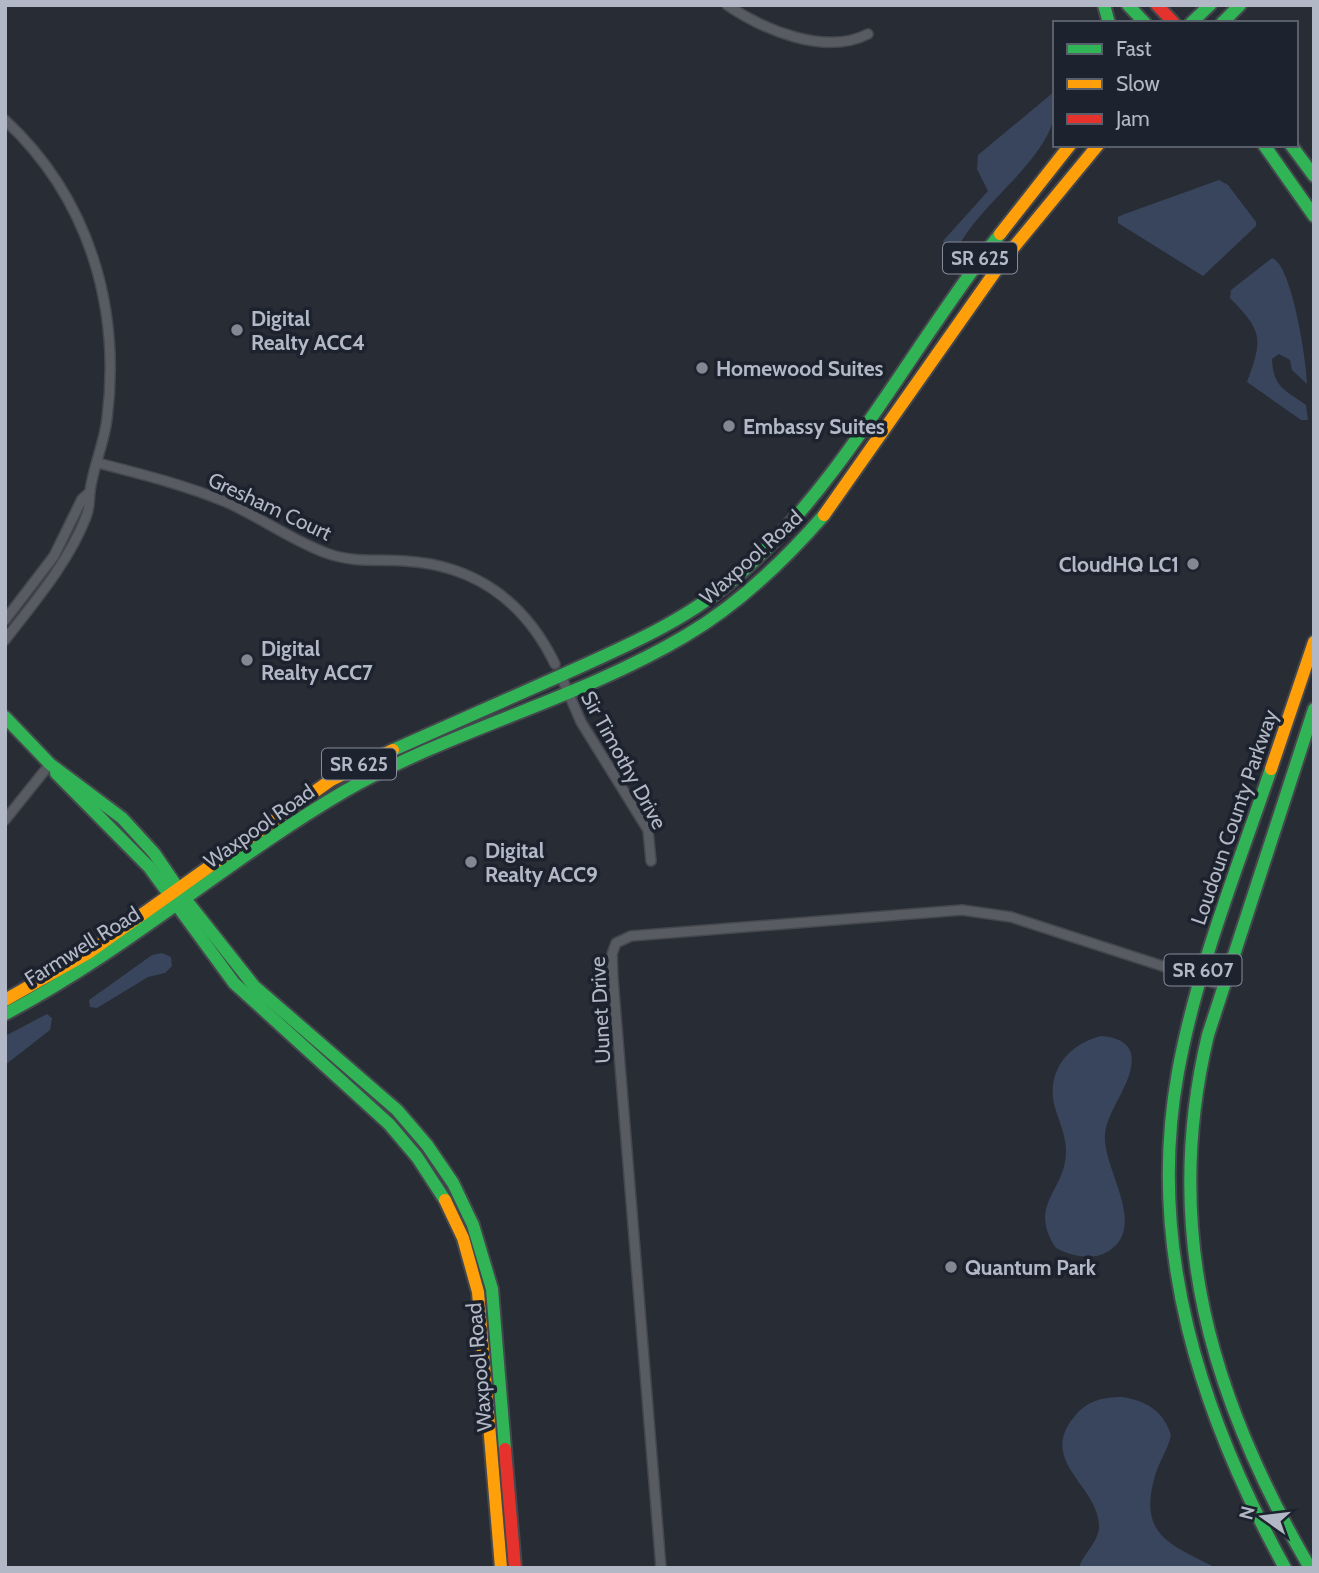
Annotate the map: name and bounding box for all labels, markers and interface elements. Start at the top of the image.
legend [1053,21,1298,147]
text: Fast [1116,36,1152,61]
text: Slow [1116,71,1160,96]
text: Jam [1115,106,1150,131]
road number: SR 625 [943,242,1017,274]
place label: Digital Realty ACC4 [251,306,365,355]
marker: Digital Realty ACC4 [229,322,245,338]
place label: Homewood Suites [716,356,884,381]
marker: Homewood Suites [694,360,710,376]
place label: Embassy Suites [743,414,885,439]
marker: Embassy Suites [721,418,737,434]
street label: Gresham Court [204,467,336,545]
street label: Waxpool Road [695,505,807,609]
place label: CloudHQ LC1 [1059,552,1179,577]
marker: CloudHQ LC1 [1185,556,1201,572]
place label: Digital Realty ACC7 [261,636,373,685]
marker: Digital Realty ACC7 [239,652,255,668]
street label: Sir Timothy Drive [576,687,672,834]
street label: Loudoun County Parkway [1185,706,1283,928]
road number: SR 625 [322,748,396,779]
street label: Waxpool Road [199,779,319,873]
place label: Digital Realty ACC9 [485,838,598,887]
marker: Digital Realty ACC9 [463,854,479,870]
street label: Farmwell Road [20,901,144,991]
road number: SR 607 [1164,954,1242,986]
street label: Uunet Drive [585,956,615,1064]
place label: Quantum Park [965,1255,1097,1280]
marker: Quantum Park [943,1259,959,1275]
street label: Waxpool Road [461,1302,497,1432]
north arrow [1228,1482,1298,1552]
text: N [1234,1504,1260,1522]

